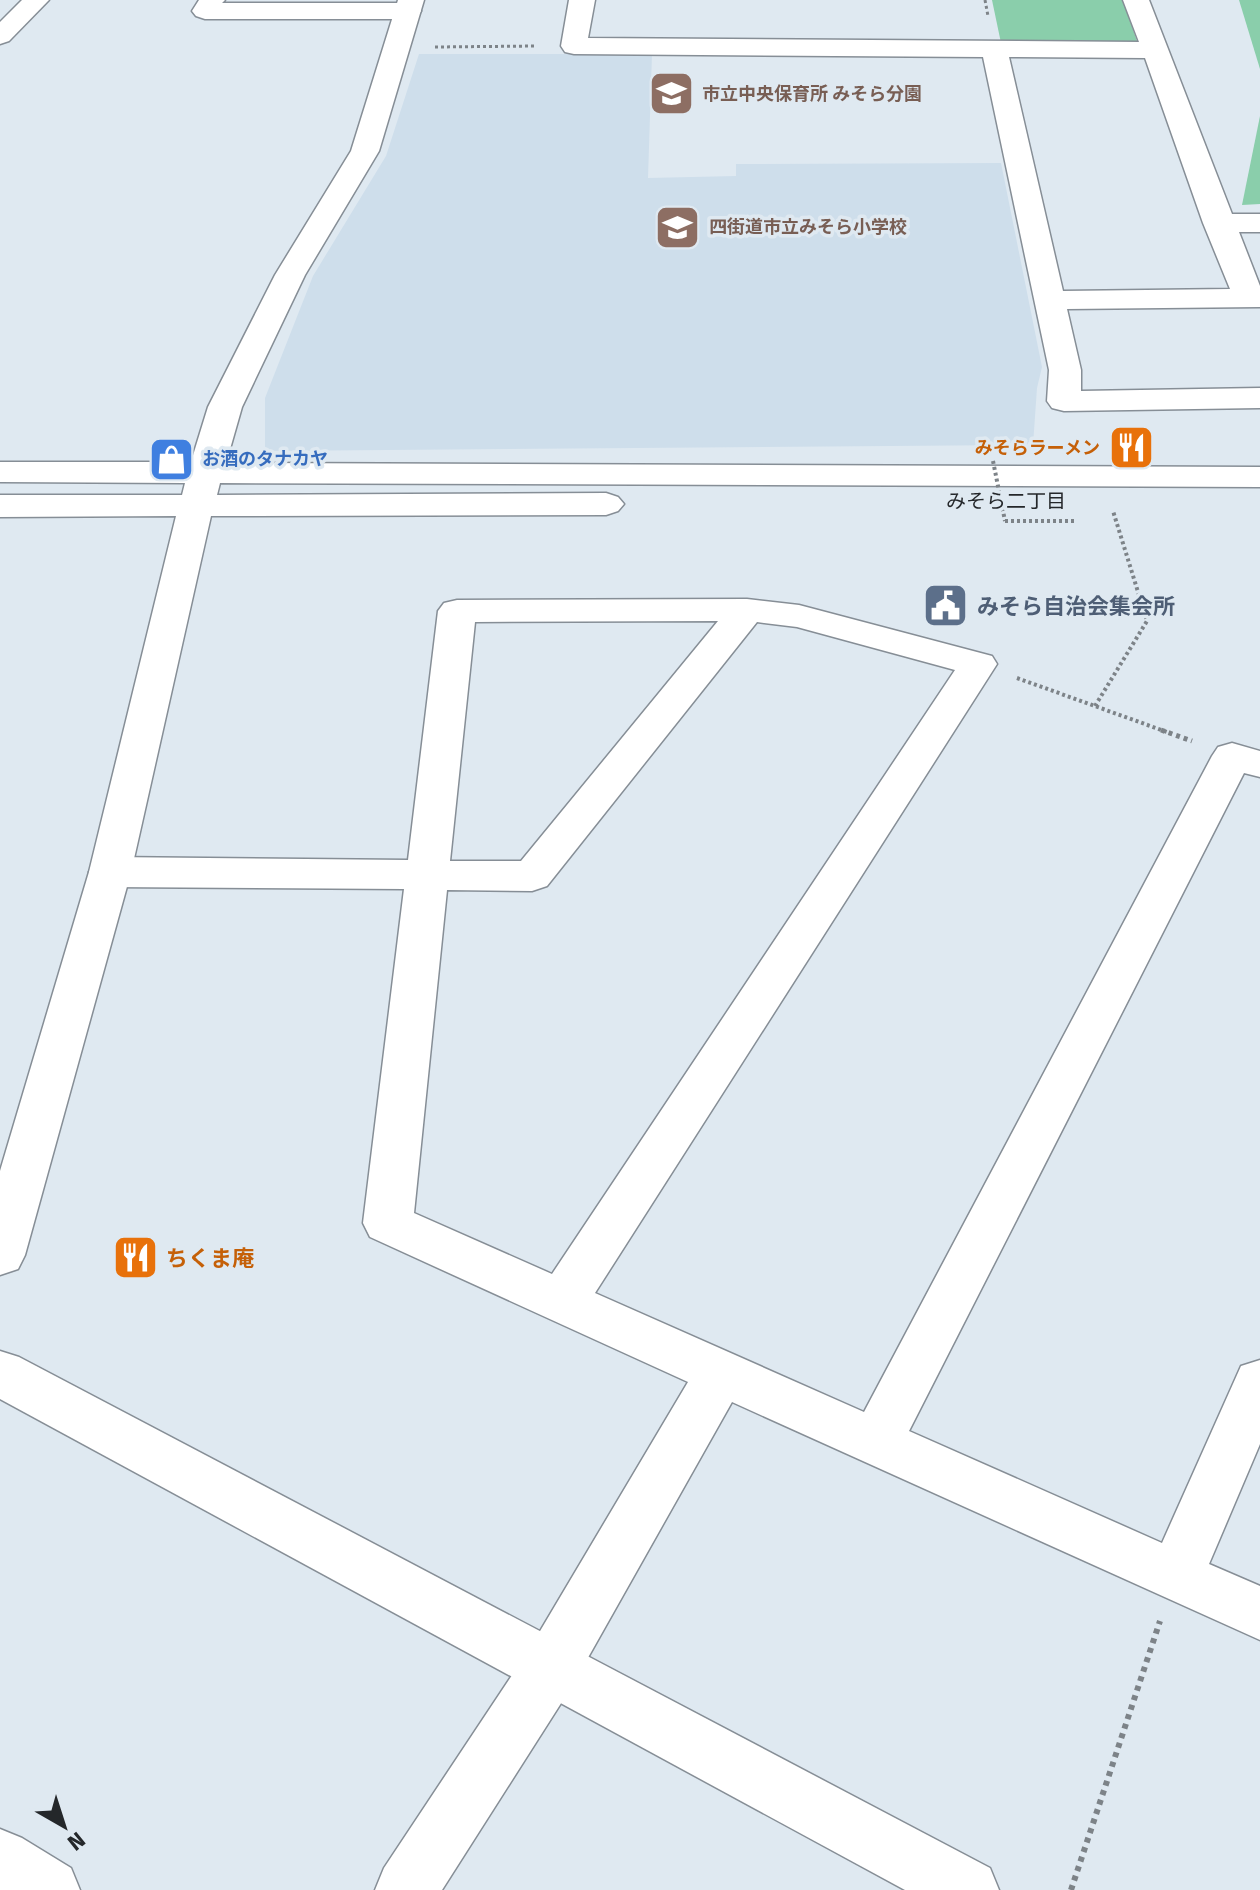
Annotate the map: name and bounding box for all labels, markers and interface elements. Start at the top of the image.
school or university icon: 市立中央保育所 みそら分園 [647,70,695,118]
place label: 市立中央保育所 みそら分園 [702,83,922,105]
school or university icon: 四街道市立みそら小学校 [654,203,702,251]
place label: 四街道市立みそら小学校 [709,216,907,238]
restaurant icon: みそらラーメン [1107,424,1155,472]
shop icon: お酒のタナカヤ [147,435,195,483]
place label: みそらラーメン [975,437,1100,459]
place label: お酒のタナカヤ [202,448,328,470]
district label: みそら二丁目 [946,489,1066,513]
public building icon: みそら自治会集会所 [922,582,970,630]
place label: みそら自治会集会所 [977,593,1175,620]
restaurant icon: ちくま庵 [111,1234,159,1282]
place label: ちくま庵 [166,1245,254,1272]
north arrow [24,1786,104,1866]
text: N [62,1826,90,1856]

